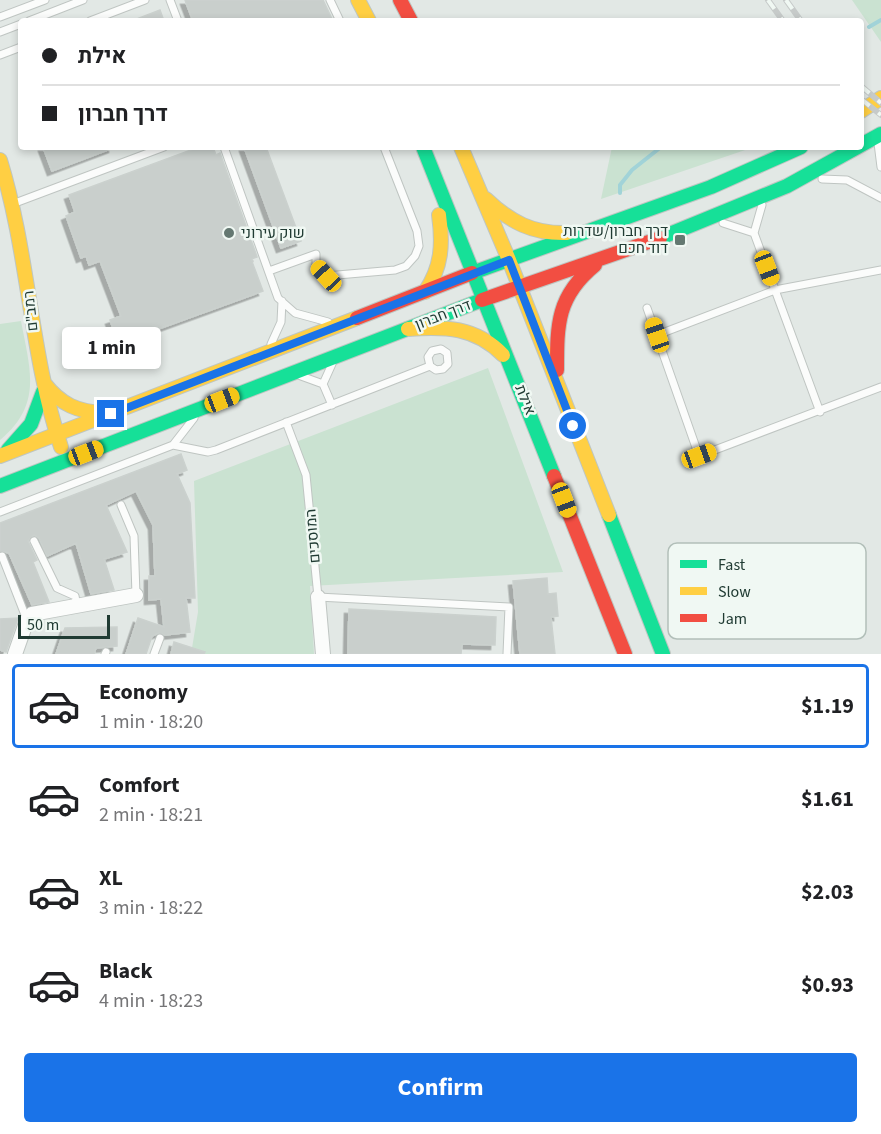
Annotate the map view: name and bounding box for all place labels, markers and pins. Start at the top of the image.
place label: דרך חברון/שדרות דוד חכם [563,221,668,259]
place label: שוק עירוני [241,223,305,244]
marker: שוק עירוני [222,226,236,240]
marker: דרך חברון/שדרות דוד חכם [673,233,687,247]

